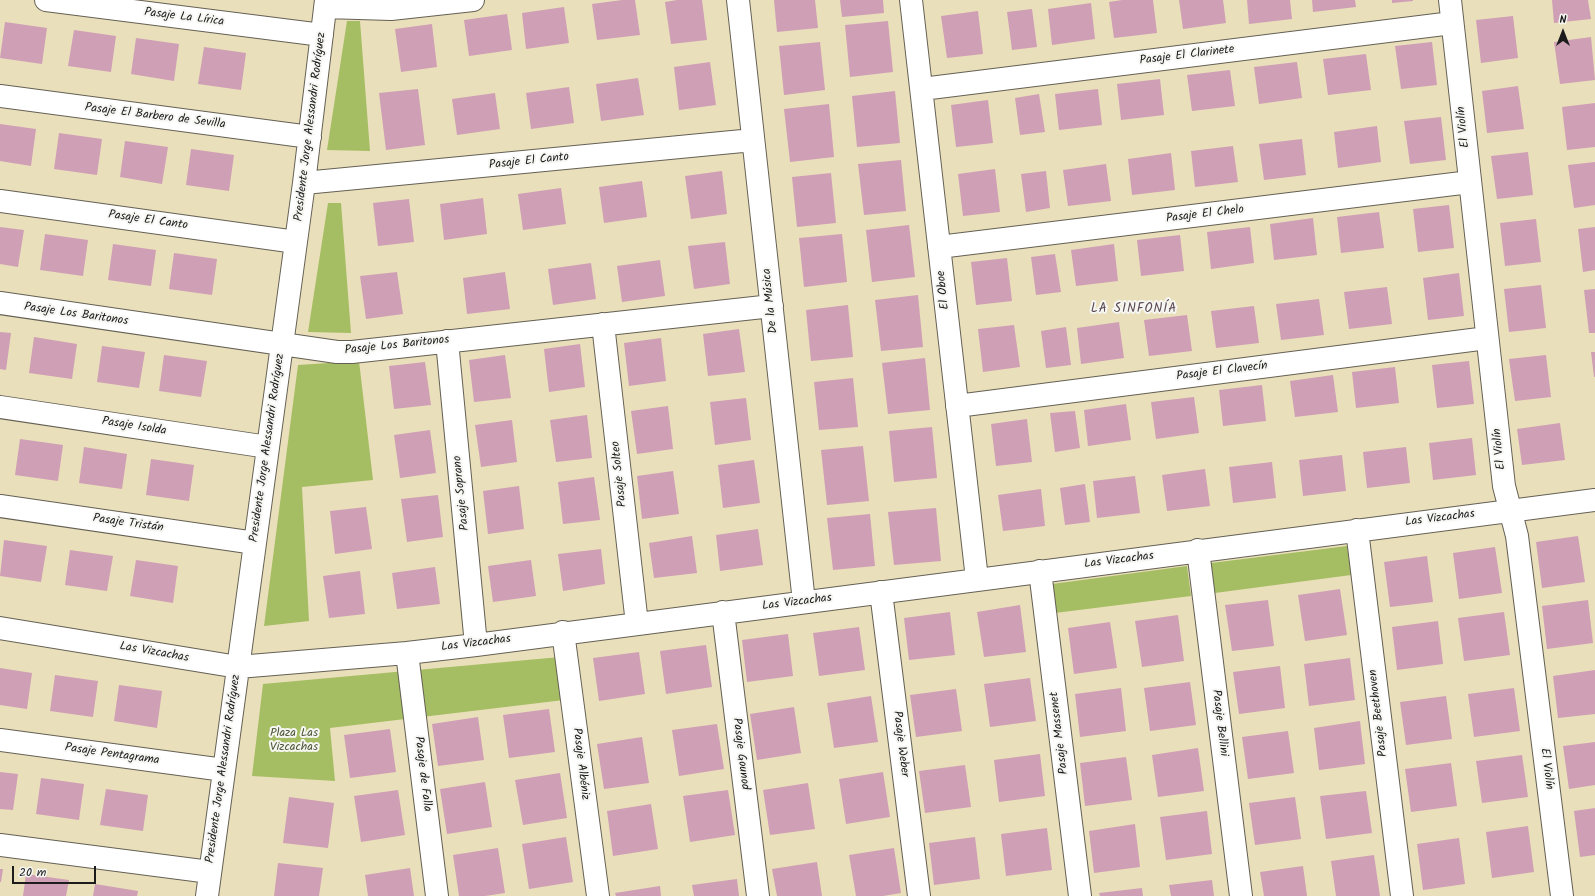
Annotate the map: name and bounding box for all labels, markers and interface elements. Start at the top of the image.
street label: Pasaje La Lírica [143,6,225,30]
text: N [1560,11,1566,29]
north arrow [1543,12,1583,52]
street label: Presidente Jorge Alessandri Rodríguez [292,32,330,222]
street label: Pasaje El Clarinete [1139,43,1235,69]
street label: Pasaje El Barbero de Sevilla [84,101,226,133]
street label: El Violín [1455,106,1473,148]
street label: Pasaje El Canto [488,151,570,173]
street label: Pasaje El Chelo [1165,203,1245,227]
street label: Pasaje El Canto [107,208,189,234]
street label: De la Música [760,268,782,334]
street label: El Oboe [935,270,953,310]
street label: Pasaje Los Baritonos [23,301,129,329]
district label: LA SINFONÍA [1091,302,1177,318]
street label: Pasaje Los Baritonos [344,333,450,359]
street label: Presidente Jorge Alessandri Rodríguez [248,353,288,543]
street label: Pasaje El Clavecín [1176,359,1268,385]
street label: Pasaje Isolda [101,415,167,439]
street label: El Violín [1491,428,1509,470]
street label: Pasaje Solteo [609,440,631,508]
street label: Pasaje Soprano [451,455,473,531]
street label: Las Vizcachas [1404,508,1476,530]
street label: Pasaje Tristán [92,512,164,536]
street label: Las Vizcachas [1083,550,1155,572]
street label: Las Vizcachas [761,592,833,614]
street label: Las Vizcachas [440,633,512,655]
street label: Las Vizcachas [118,640,190,666]
street label: Pasaje Beethoven [1366,668,1392,758]
street label: Presidente Jorge Alessandri Rodríguez [204,674,244,864]
street label: Pasaje Bellini [1208,689,1230,757]
street label: Pasaje Massenet [1048,691,1072,775]
street label: Pasaje Weber [889,710,911,778]
street label: Pasaje Gounod [728,717,752,791]
park label: Plaza Las Vizcachas [270,727,318,755]
street label: Pasaje Albéniz [568,727,592,801]
street label: Pasaje de Falla [410,736,434,812]
street label: Pasaje Pentagrama [64,741,160,769]
street label: El Violín [1536,747,1556,791]
scale bar [14,858,98,884]
text: 20 m [19,863,46,882]

